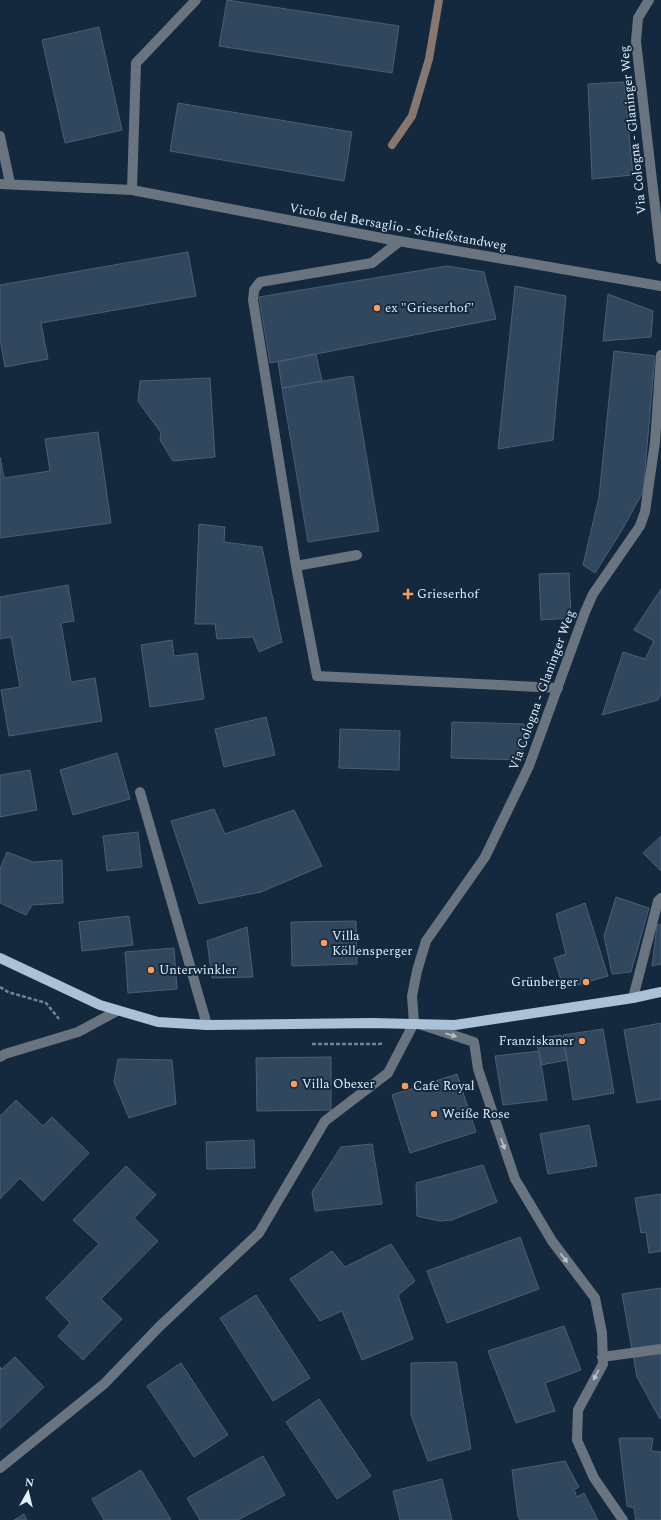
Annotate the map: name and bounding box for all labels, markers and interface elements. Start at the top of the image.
street label: Via Cologna - Glaninger Weg [614,45,652,215]
street label: Vicolo del Bersaglio - Schießstandweg [288,198,508,256]
place label: ex "Grieserhof" [385,298,474,318]
marker: ex "Grieserhof" [372,303,382,313]
place label: Grieserhof [417,584,480,604]
marker: Grieserhof [402,588,414,600]
street label: Via Cologna - Glaninger Weg [504,607,580,773]
place label: Villa Köllensperger [332,926,413,961]
marker: Villa Köllensperger [319,938,329,948]
place label: Unterwinkler [159,960,237,980]
marker: Unterwinkler [146,965,156,975]
place label: Grünberger [511,972,578,992]
marker: Grünberger [581,977,591,987]
place label: Franziskaner [499,1031,574,1051]
one-way arrow [446,1032,458,1038]
marker: Franziskaner [577,1036,587,1046]
place label: Villa Obexer [302,1074,375,1094]
place label: Cafe Royal [413,1076,475,1096]
marker: Villa Obexer [289,1079,299,1089]
marker: Cafe Royal [400,1081,410,1091]
place label: Weiße Rose [442,1104,510,1124]
marker: Weiße Rose [429,1109,439,1119]
one-way arrow [501,1138,507,1150]
one-way arrow [560,1253,568,1263]
one-way arrow [593,1370,600,1381]
north arrow [8,1472,48,1512]
text: N [24,1474,35,1492]

